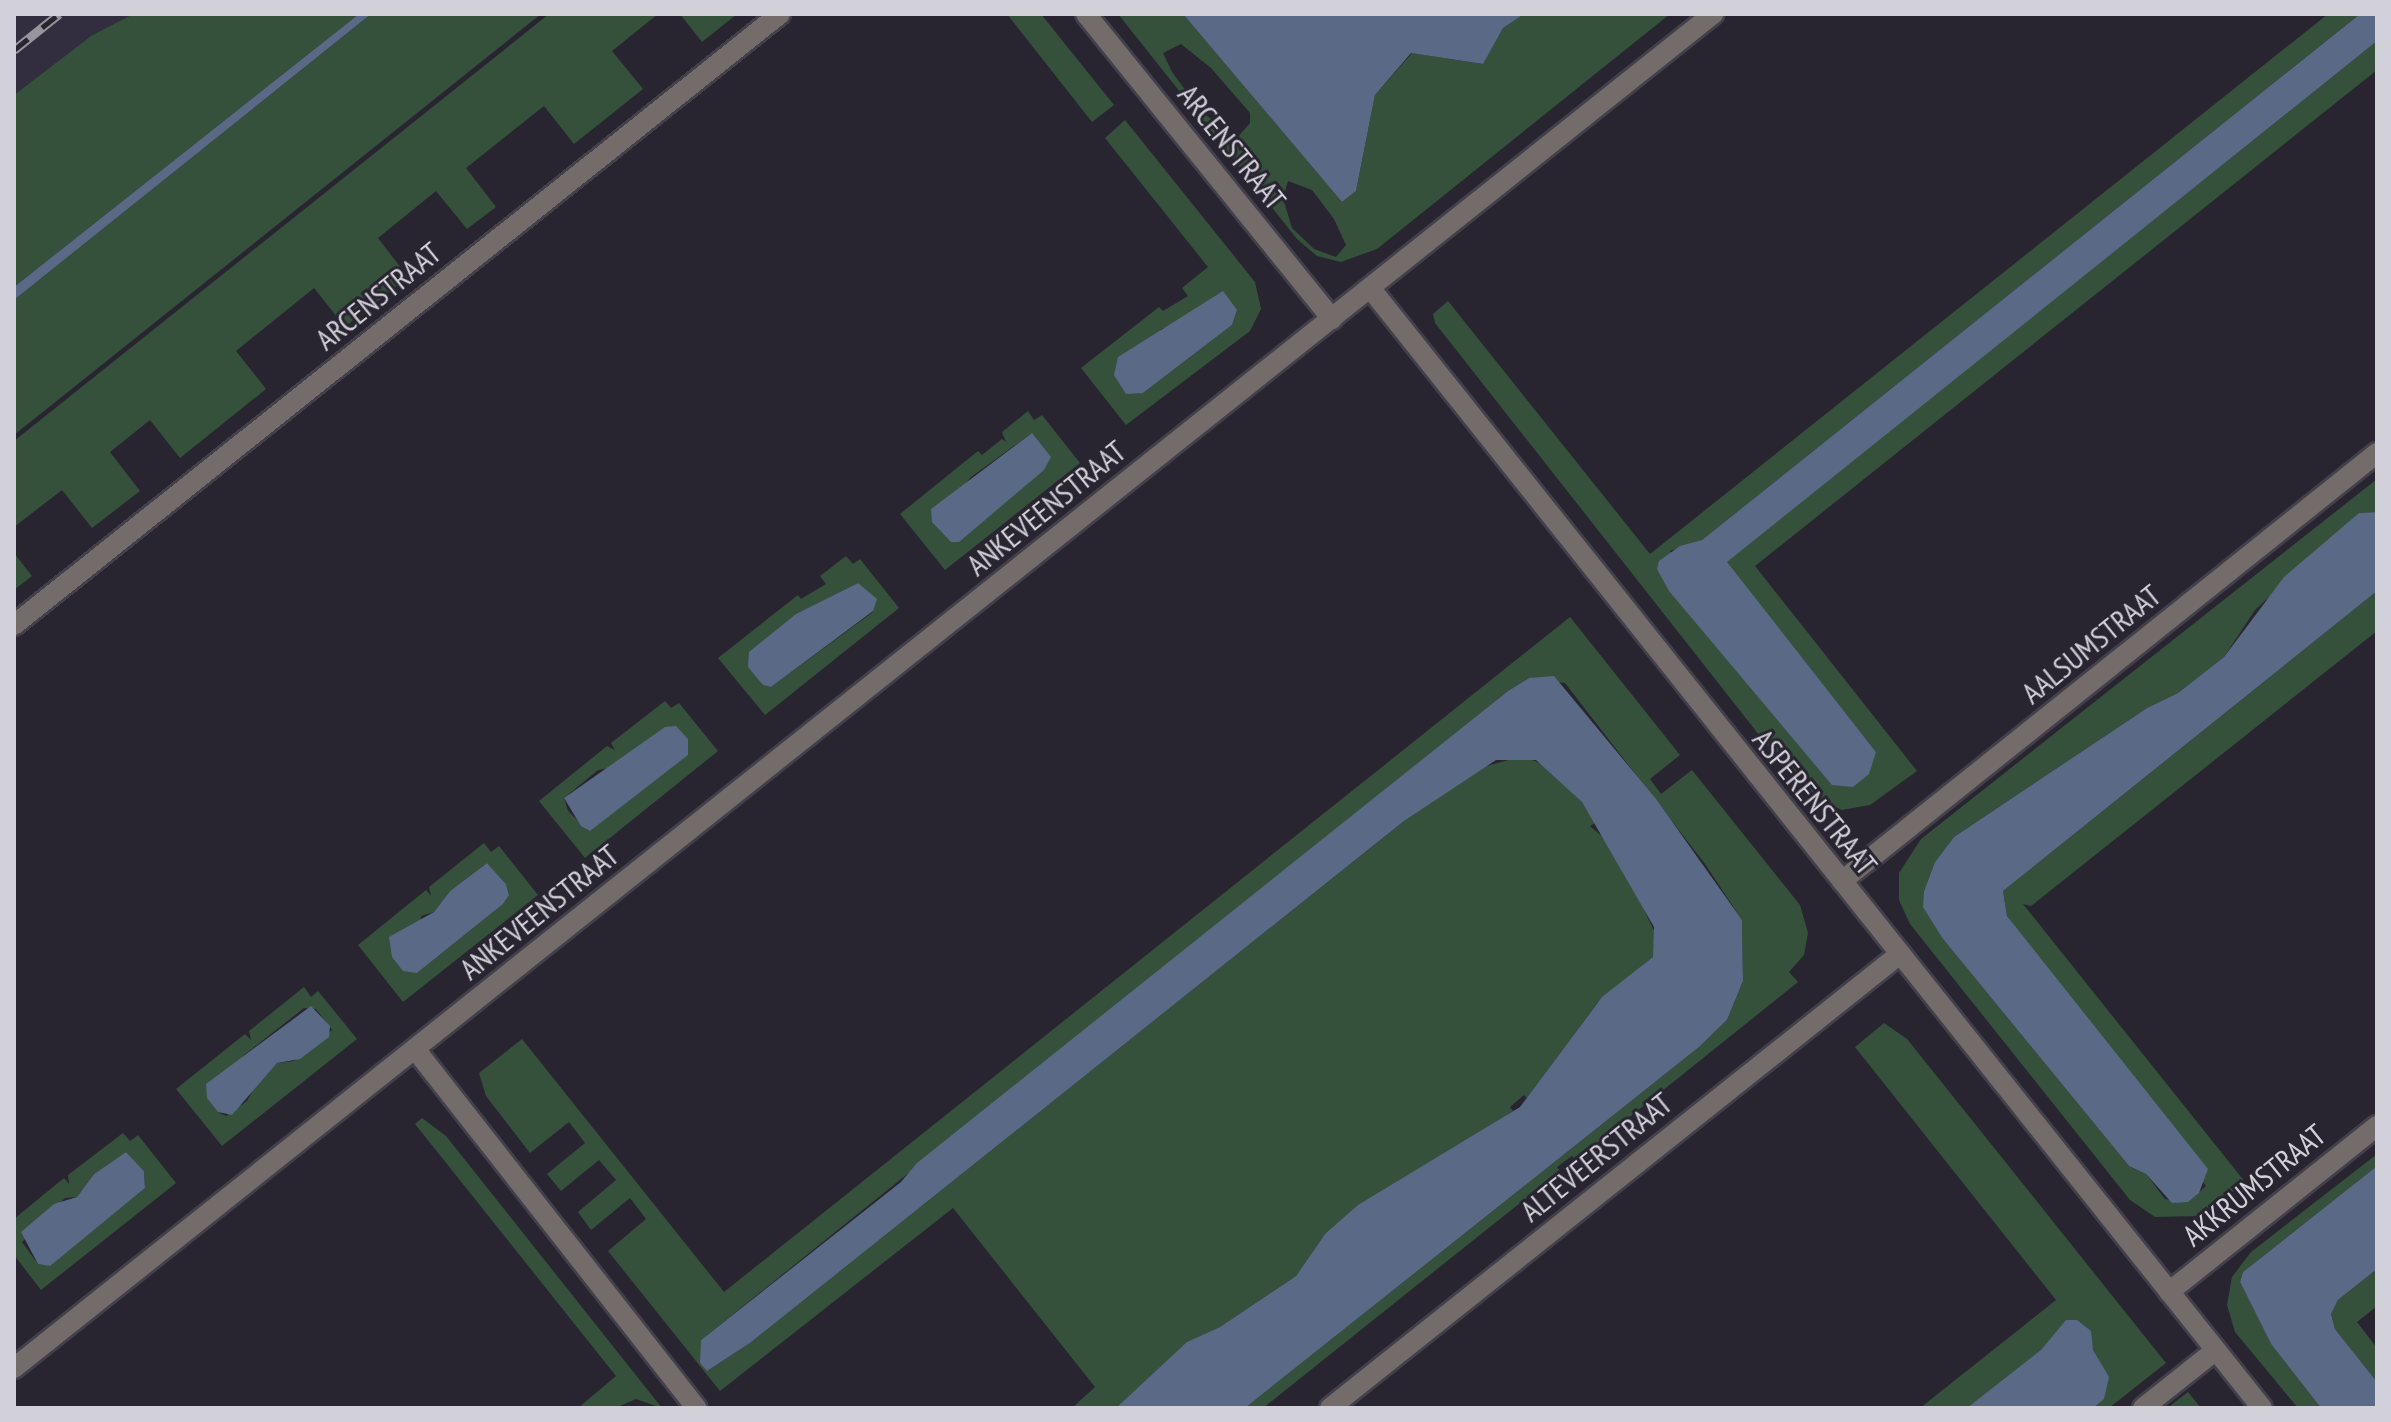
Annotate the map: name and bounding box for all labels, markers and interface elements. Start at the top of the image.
street label: ARCENSTRAAT [1171,77,1293,217]
street label: ARCENSTRAAT [308,235,448,357]
street label: ANKEVEENSTRAAT [959,433,1133,583]
street label: AALSUMSTRAAT [2014,577,2168,711]
street label: ASPERENSTRAAT [1745,722,1885,882]
street label: ANKEVEENSTRAAT [452,837,626,987]
street label: ALTEVEERSTRAAT [1513,1085,1679,1229]
street label: AKKRUMSTRAAT [2175,1117,2333,1253]

